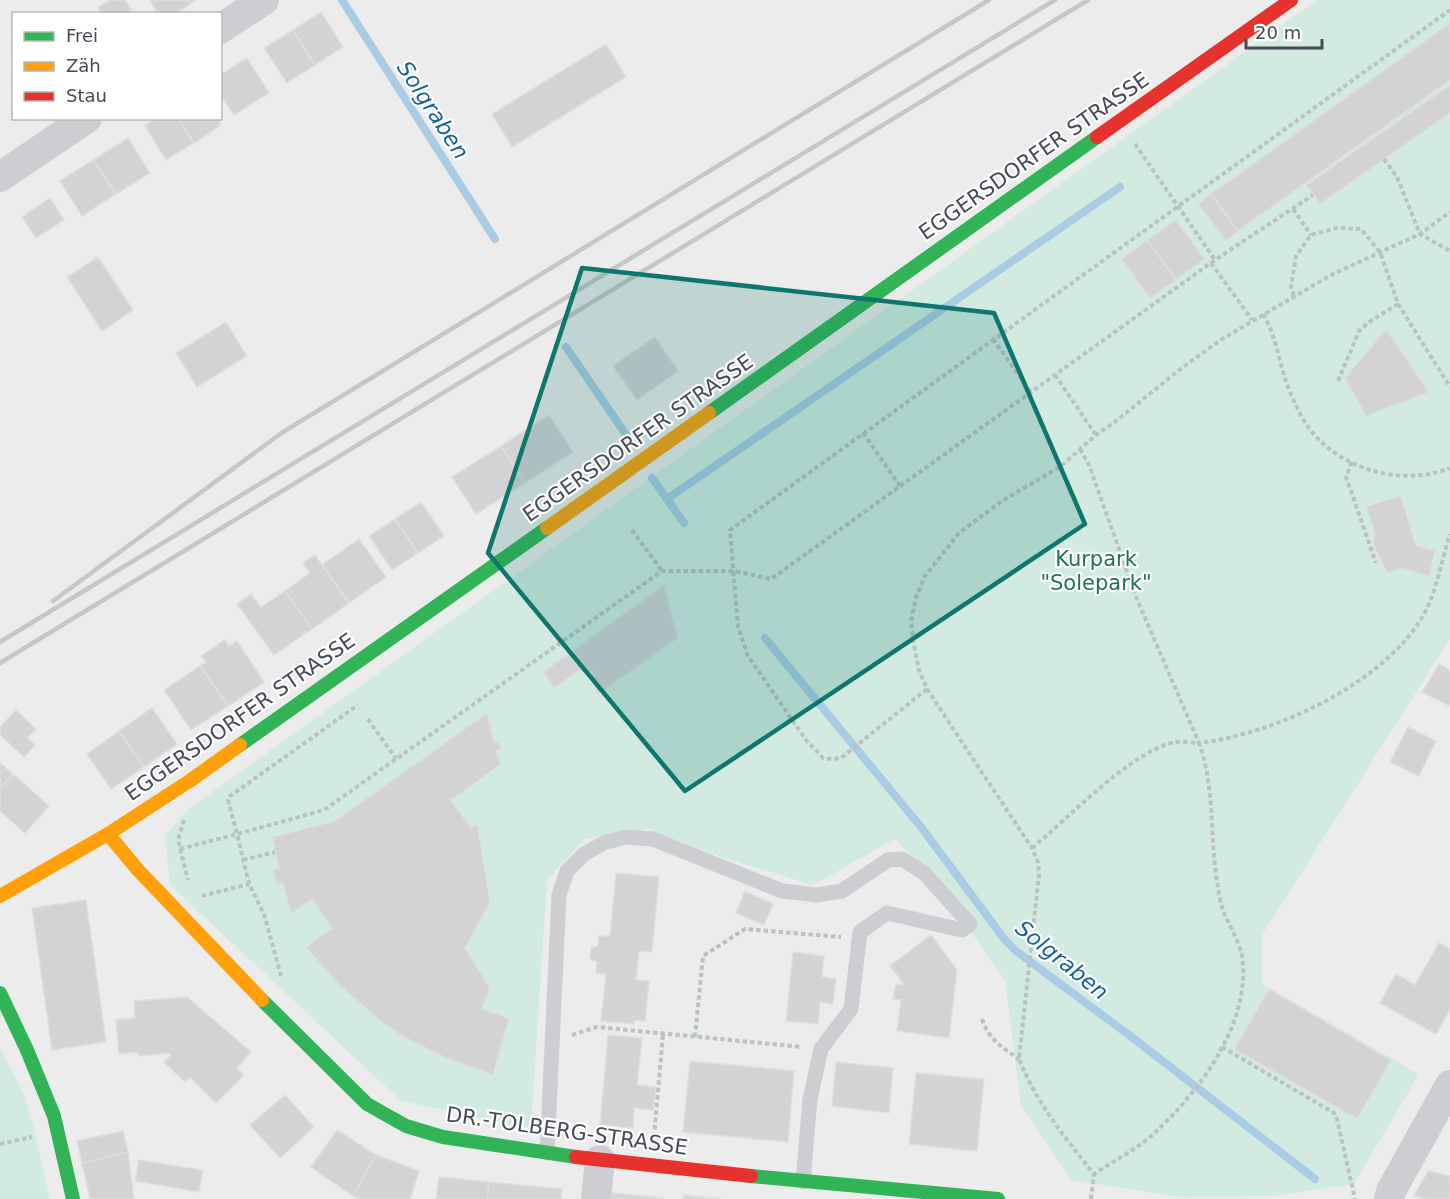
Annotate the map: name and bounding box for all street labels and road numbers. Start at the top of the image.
street label: EGGERSDORFER STRASSE [914,67,1154,245]
street label: EGGERSDORFER STRASSE [518,349,758,527]
street label: EGGERSDORFER STRASSE [120,628,360,806]
street label: DR.-TOLBERG-STRASSE [445,1102,689,1160]

